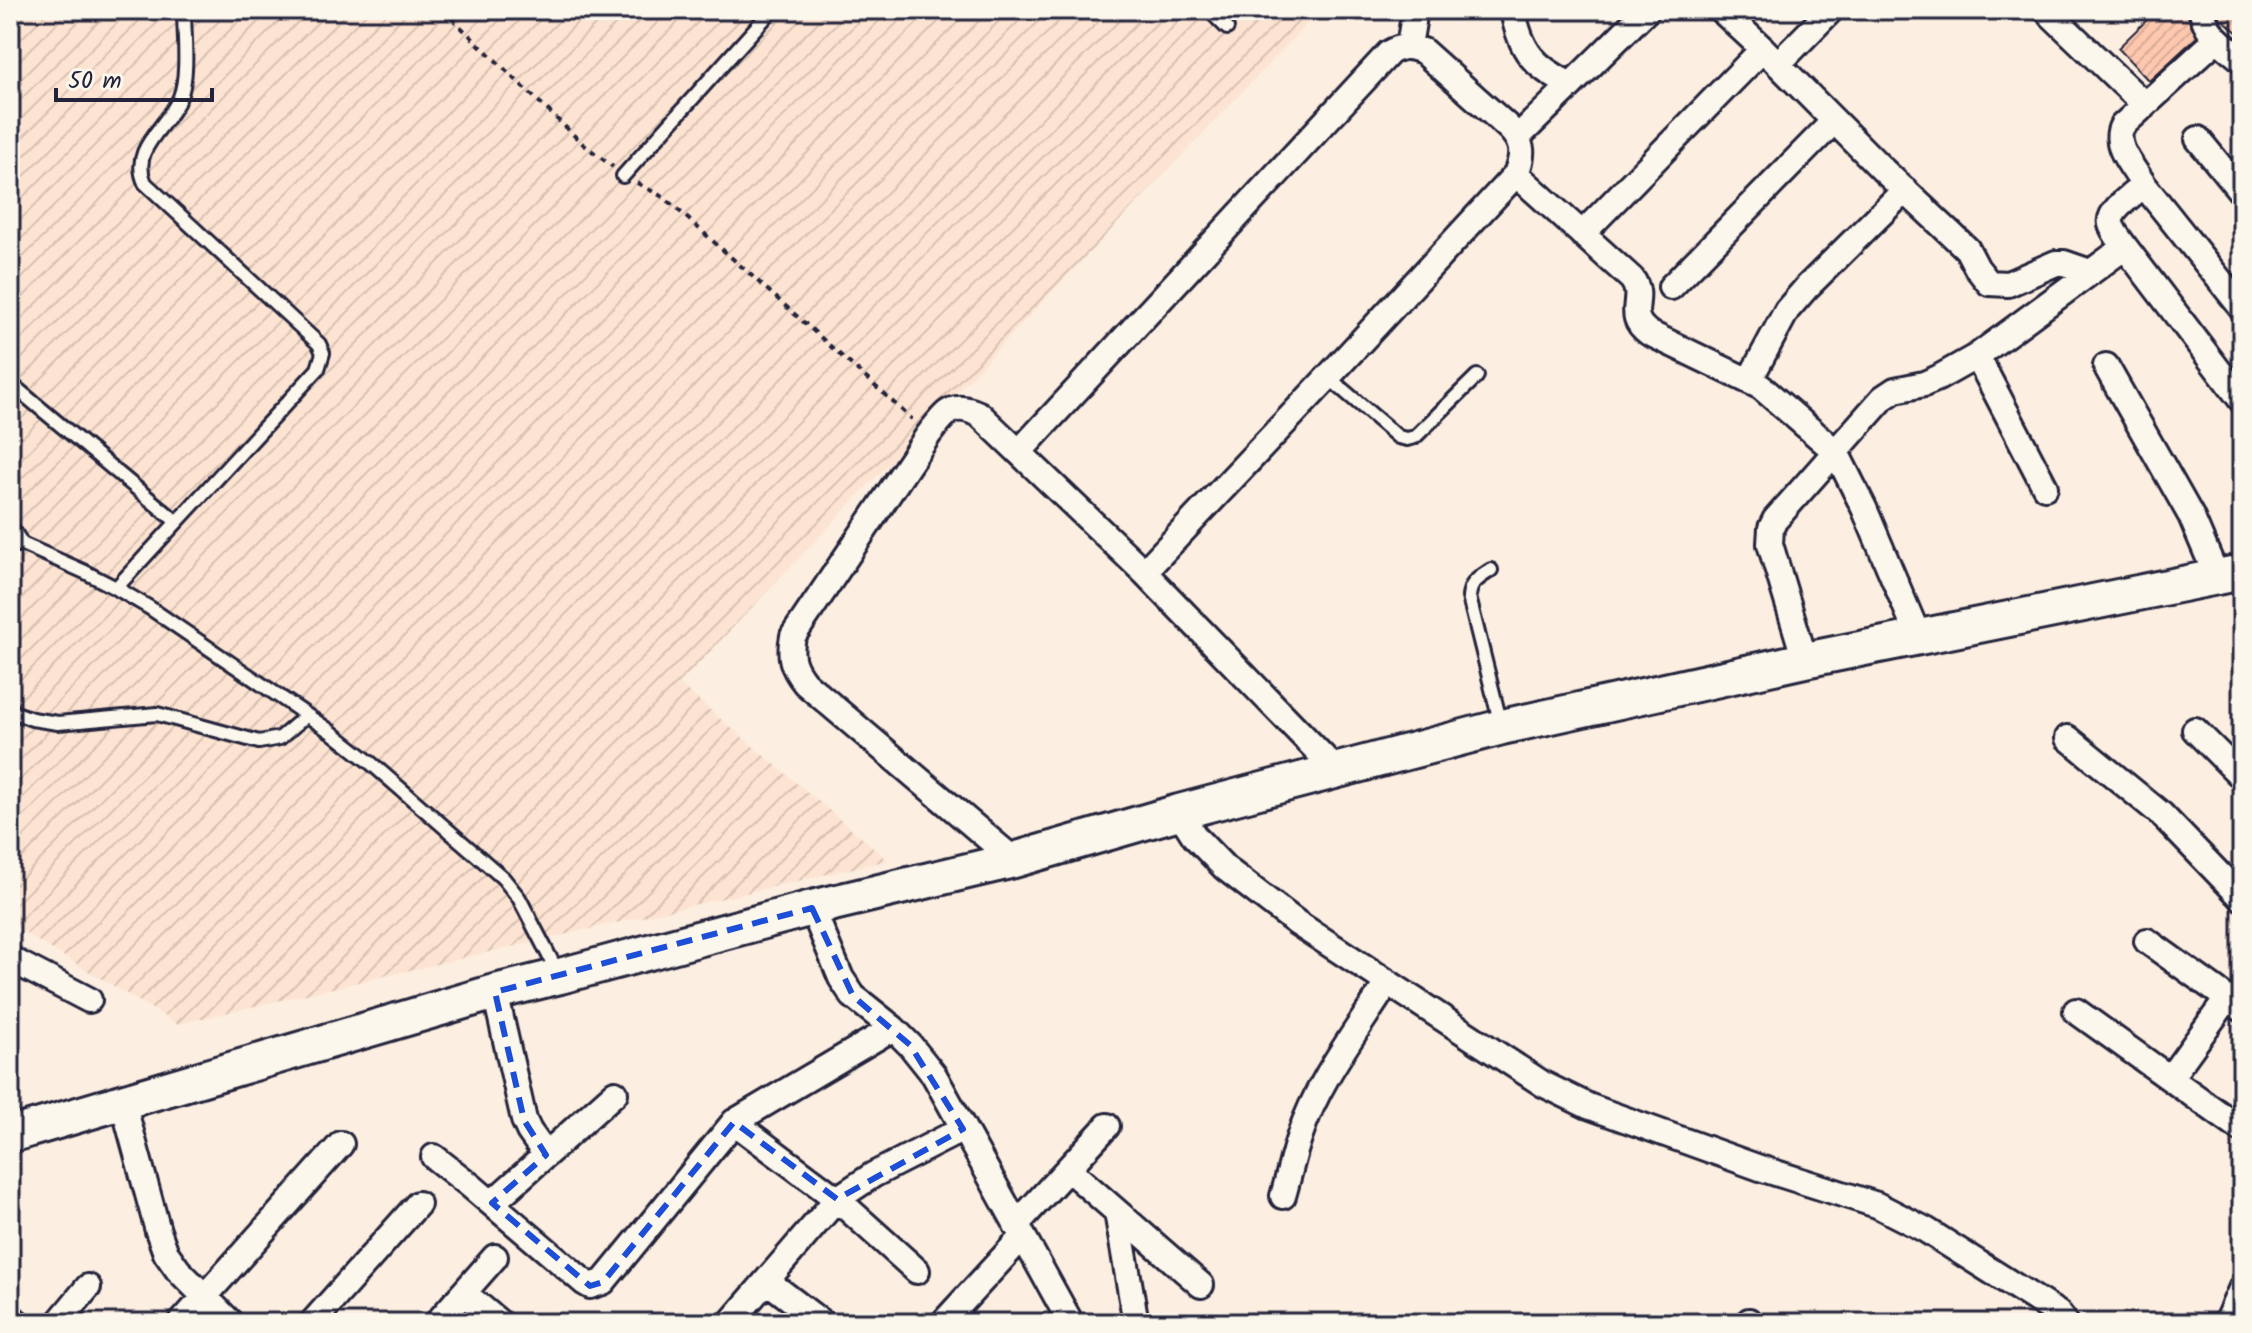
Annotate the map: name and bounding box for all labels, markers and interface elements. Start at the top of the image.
scale bar [56,52,212,102]
text: 50 m [68,62,122,101]

